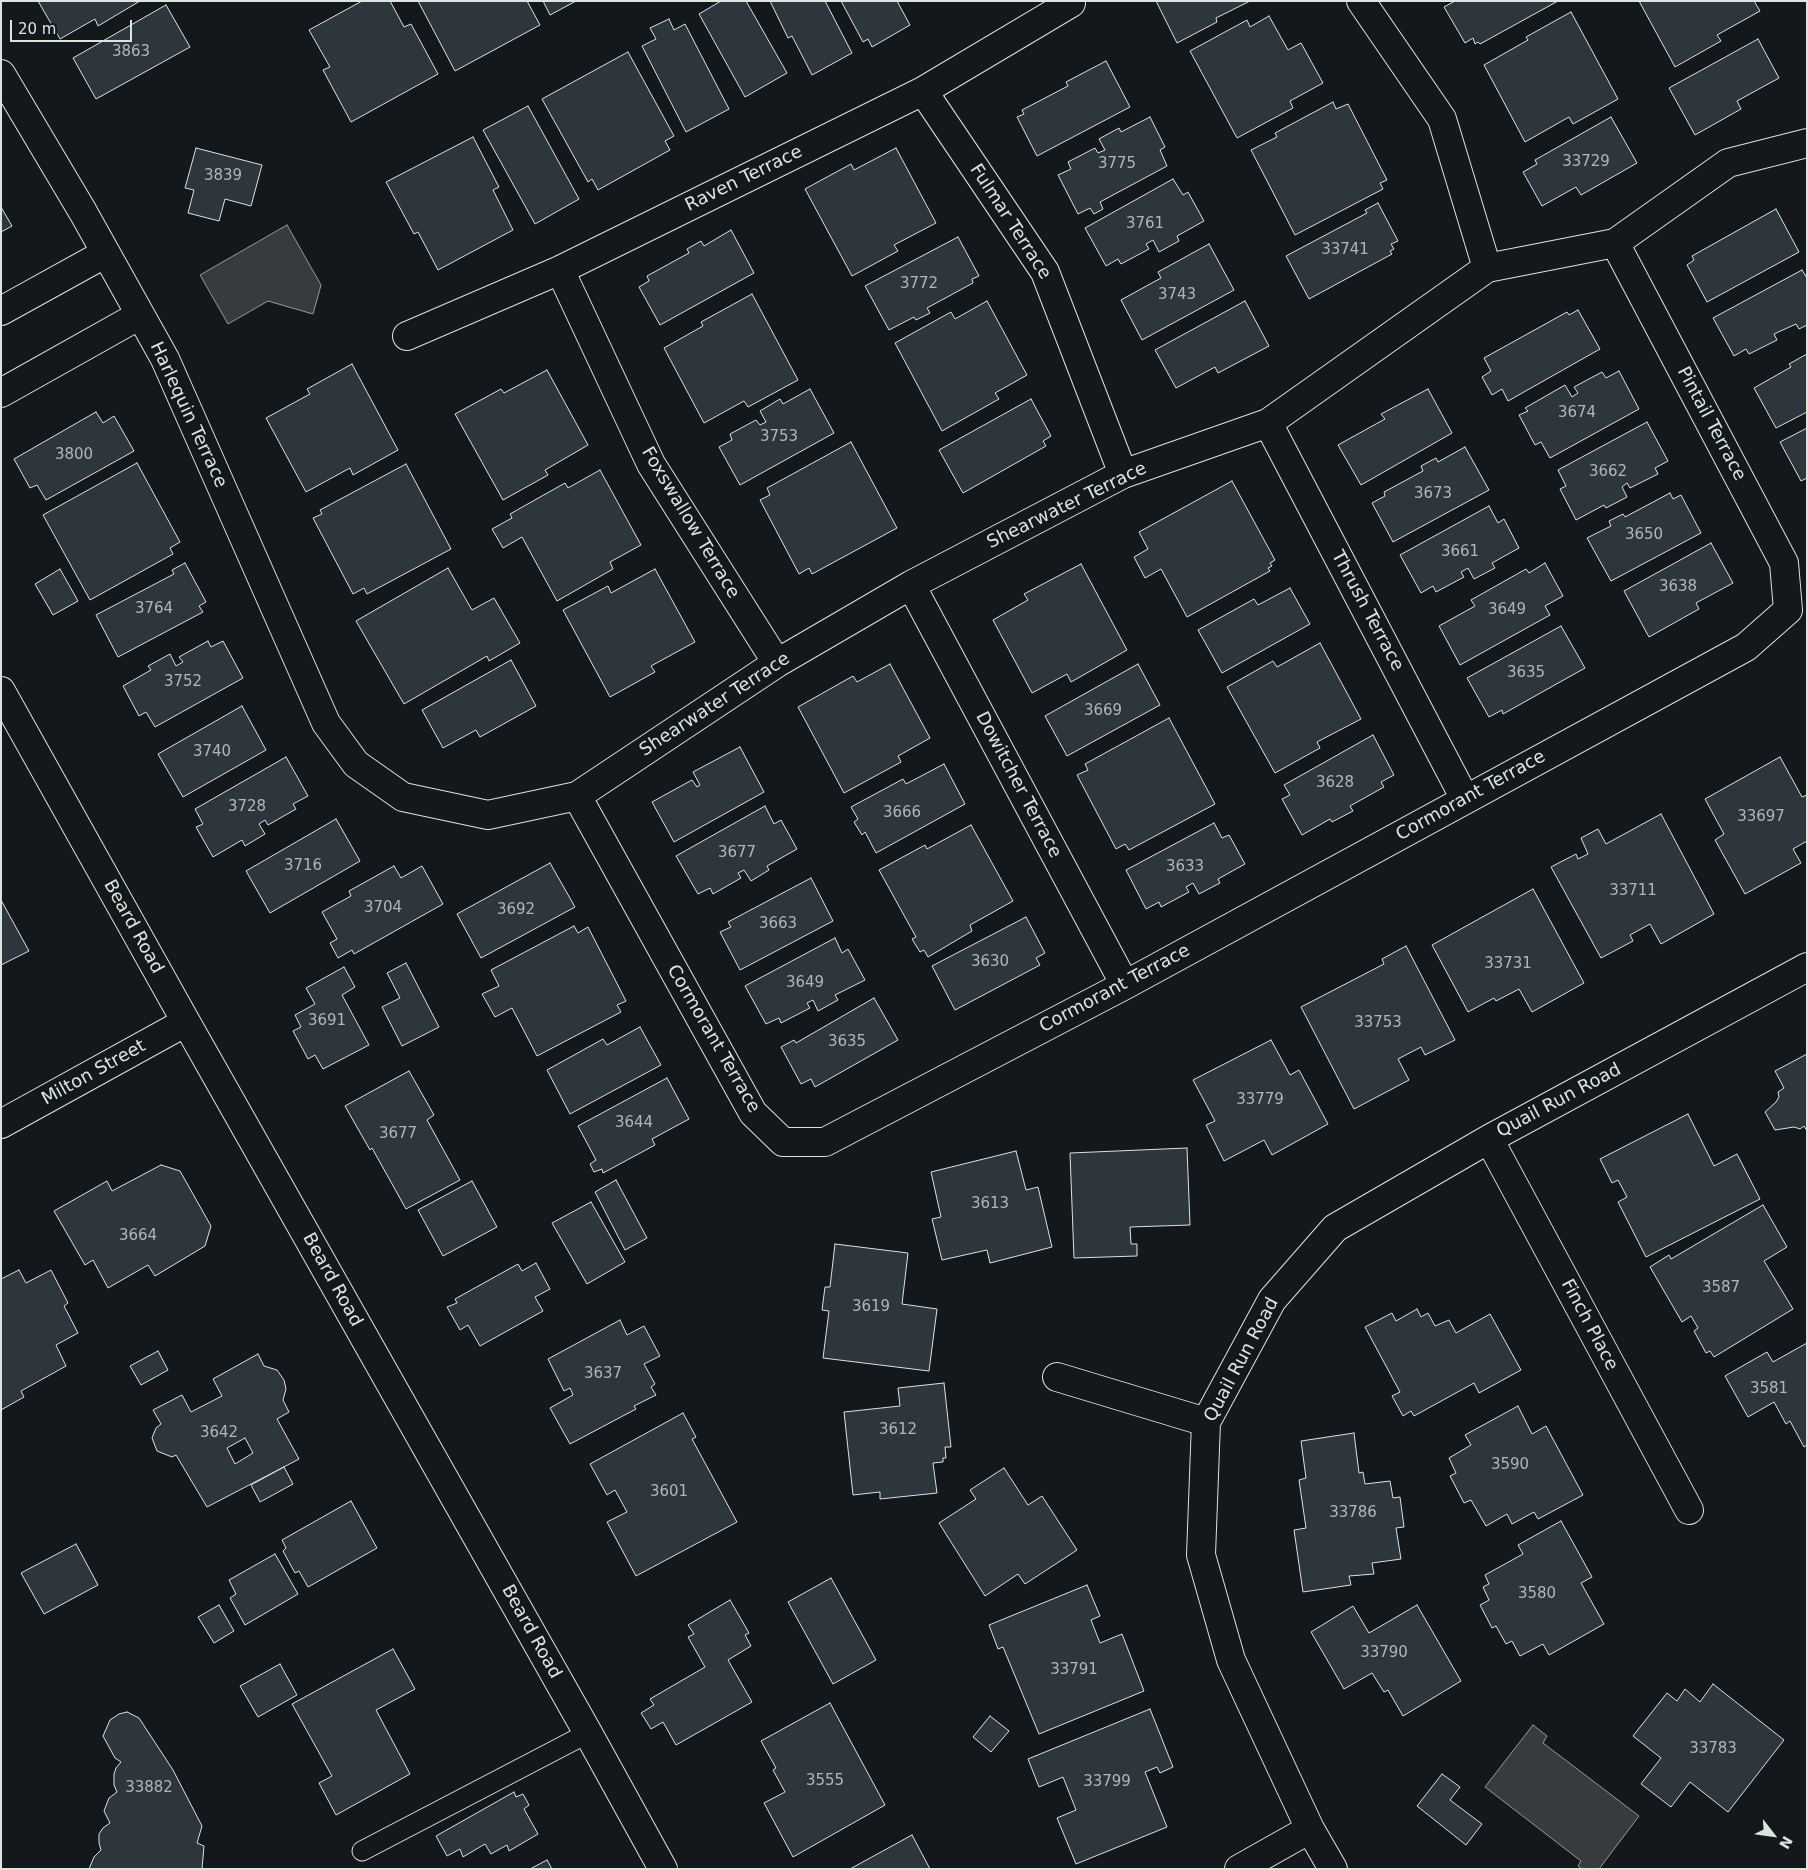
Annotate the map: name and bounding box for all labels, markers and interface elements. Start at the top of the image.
scale bar [12,10,135,42]
text: 20 m [18,20,56,38]
house number: 3863 [112,43,150,61]
street label: Raven Terrace [682,141,806,217]
house number: 33729 [1562,153,1610,171]
house number: 3775 [1098,155,1136,173]
street label: Fulmar Terrace [965,160,1055,284]
house number: 3839 [204,167,242,185]
house number: 3761 [1126,215,1164,233]
house number: 33741 [1321,241,1369,259]
house number: 3772 [900,275,938,293]
house number: 3743 [1158,286,1196,304]
street label: Harlequin Terrace [145,339,231,491]
street label: Pintail Terrace [1672,363,1750,485]
house number: 3674 [1558,404,1596,422]
house number: 3753 [760,428,798,446]
street label: Foxswallow Terrace [636,443,744,603]
house number: 3800 [55,446,93,464]
street label: Shearwater Terrace [984,458,1150,554]
house number: 3662 [1589,463,1627,481]
house number: 3673 [1414,485,1452,503]
house number: 3650 [1625,526,1663,544]
house number: 3661 [1441,543,1479,561]
street label: Thrush Terrace [1326,547,1408,675]
house number: 3638 [1659,578,1697,596]
house number: 3764 [135,600,173,618]
house number: 3649 [1488,601,1526,619]
street label: Shearwater Terrace [636,648,794,762]
house number: 3635 [1507,664,1545,682]
house number: 3752 [164,673,202,691]
house number: 3669 [1084,702,1122,720]
street label: Dowitcher Terrace [970,708,1066,862]
house number: 3740 [193,743,231,761]
street label: Cormorant Terrace [1393,746,1549,846]
house number: 3628 [1316,774,1354,792]
house number: 3728 [228,798,266,816]
house number: 3666 [883,804,921,822]
house number: 33697 [1737,808,1785,826]
house number: 3677 [718,844,756,862]
house number: 3716 [284,857,322,875]
house number: 3633 [1166,858,1204,876]
street label: Beard Road [98,876,168,978]
house number: 33711 [1609,882,1657,900]
house number: 3704 [364,899,402,917]
house number: 3692 [497,901,535,919]
house number: 3663 [759,915,797,933]
street label: Cormorant Terrace [1036,940,1194,1038]
house number: 3630 [971,953,1009,971]
house number: 33731 [1484,955,1532,973]
street label: Cormorant Terrace [662,961,764,1117]
house number: 3649 [786,974,824,992]
house number: 3691 [308,1012,346,1030]
house number: 33753 [1354,1014,1402,1032]
house number: 3635 [828,1033,866,1051]
street label: Milton Street [38,1036,150,1110]
street label: Quail Run Road [1493,1059,1625,1143]
house number: 33779 [1236,1091,1284,1109]
house number: 3644 [615,1114,653,1132]
house number: 3677 [379,1125,417,1143]
house number: 3613 [971,1195,1009,1213]
house number: 3664 [119,1227,157,1245]
street label: Beard Road [297,1229,367,1331]
street label: Finch Place [1556,1276,1622,1374]
house number: 3587 [1702,1279,1740,1297]
street label: Quail Run Road [1200,1294,1284,1426]
house number: 3619 [852,1298,890,1316]
house number: 3637 [584,1365,622,1383]
house number: 3581 [1750,1380,1788,1398]
house number: 3612 [879,1421,917,1439]
house number: 3642 [200,1424,238,1442]
house number: 3590 [1491,1456,1529,1474]
house number: 3601 [650,1483,688,1501]
house number: 33786 [1329,1504,1377,1522]
street label: Beard Road [496,1581,566,1683]
house number: 3580 [1518,1585,1556,1603]
house number: 33790 [1360,1644,1408,1662]
house number: 33791 [1050,1661,1098,1679]
house number: 33783 [1689,1740,1737,1758]
house number: 3555 [806,1772,844,1790]
house number: 33799 [1083,1773,1131,1791]
house number: 33882 [125,1779,173,1797]
north arrow [1748,1810,1798,1860]
text: N [1776,1833,1796,1852]

